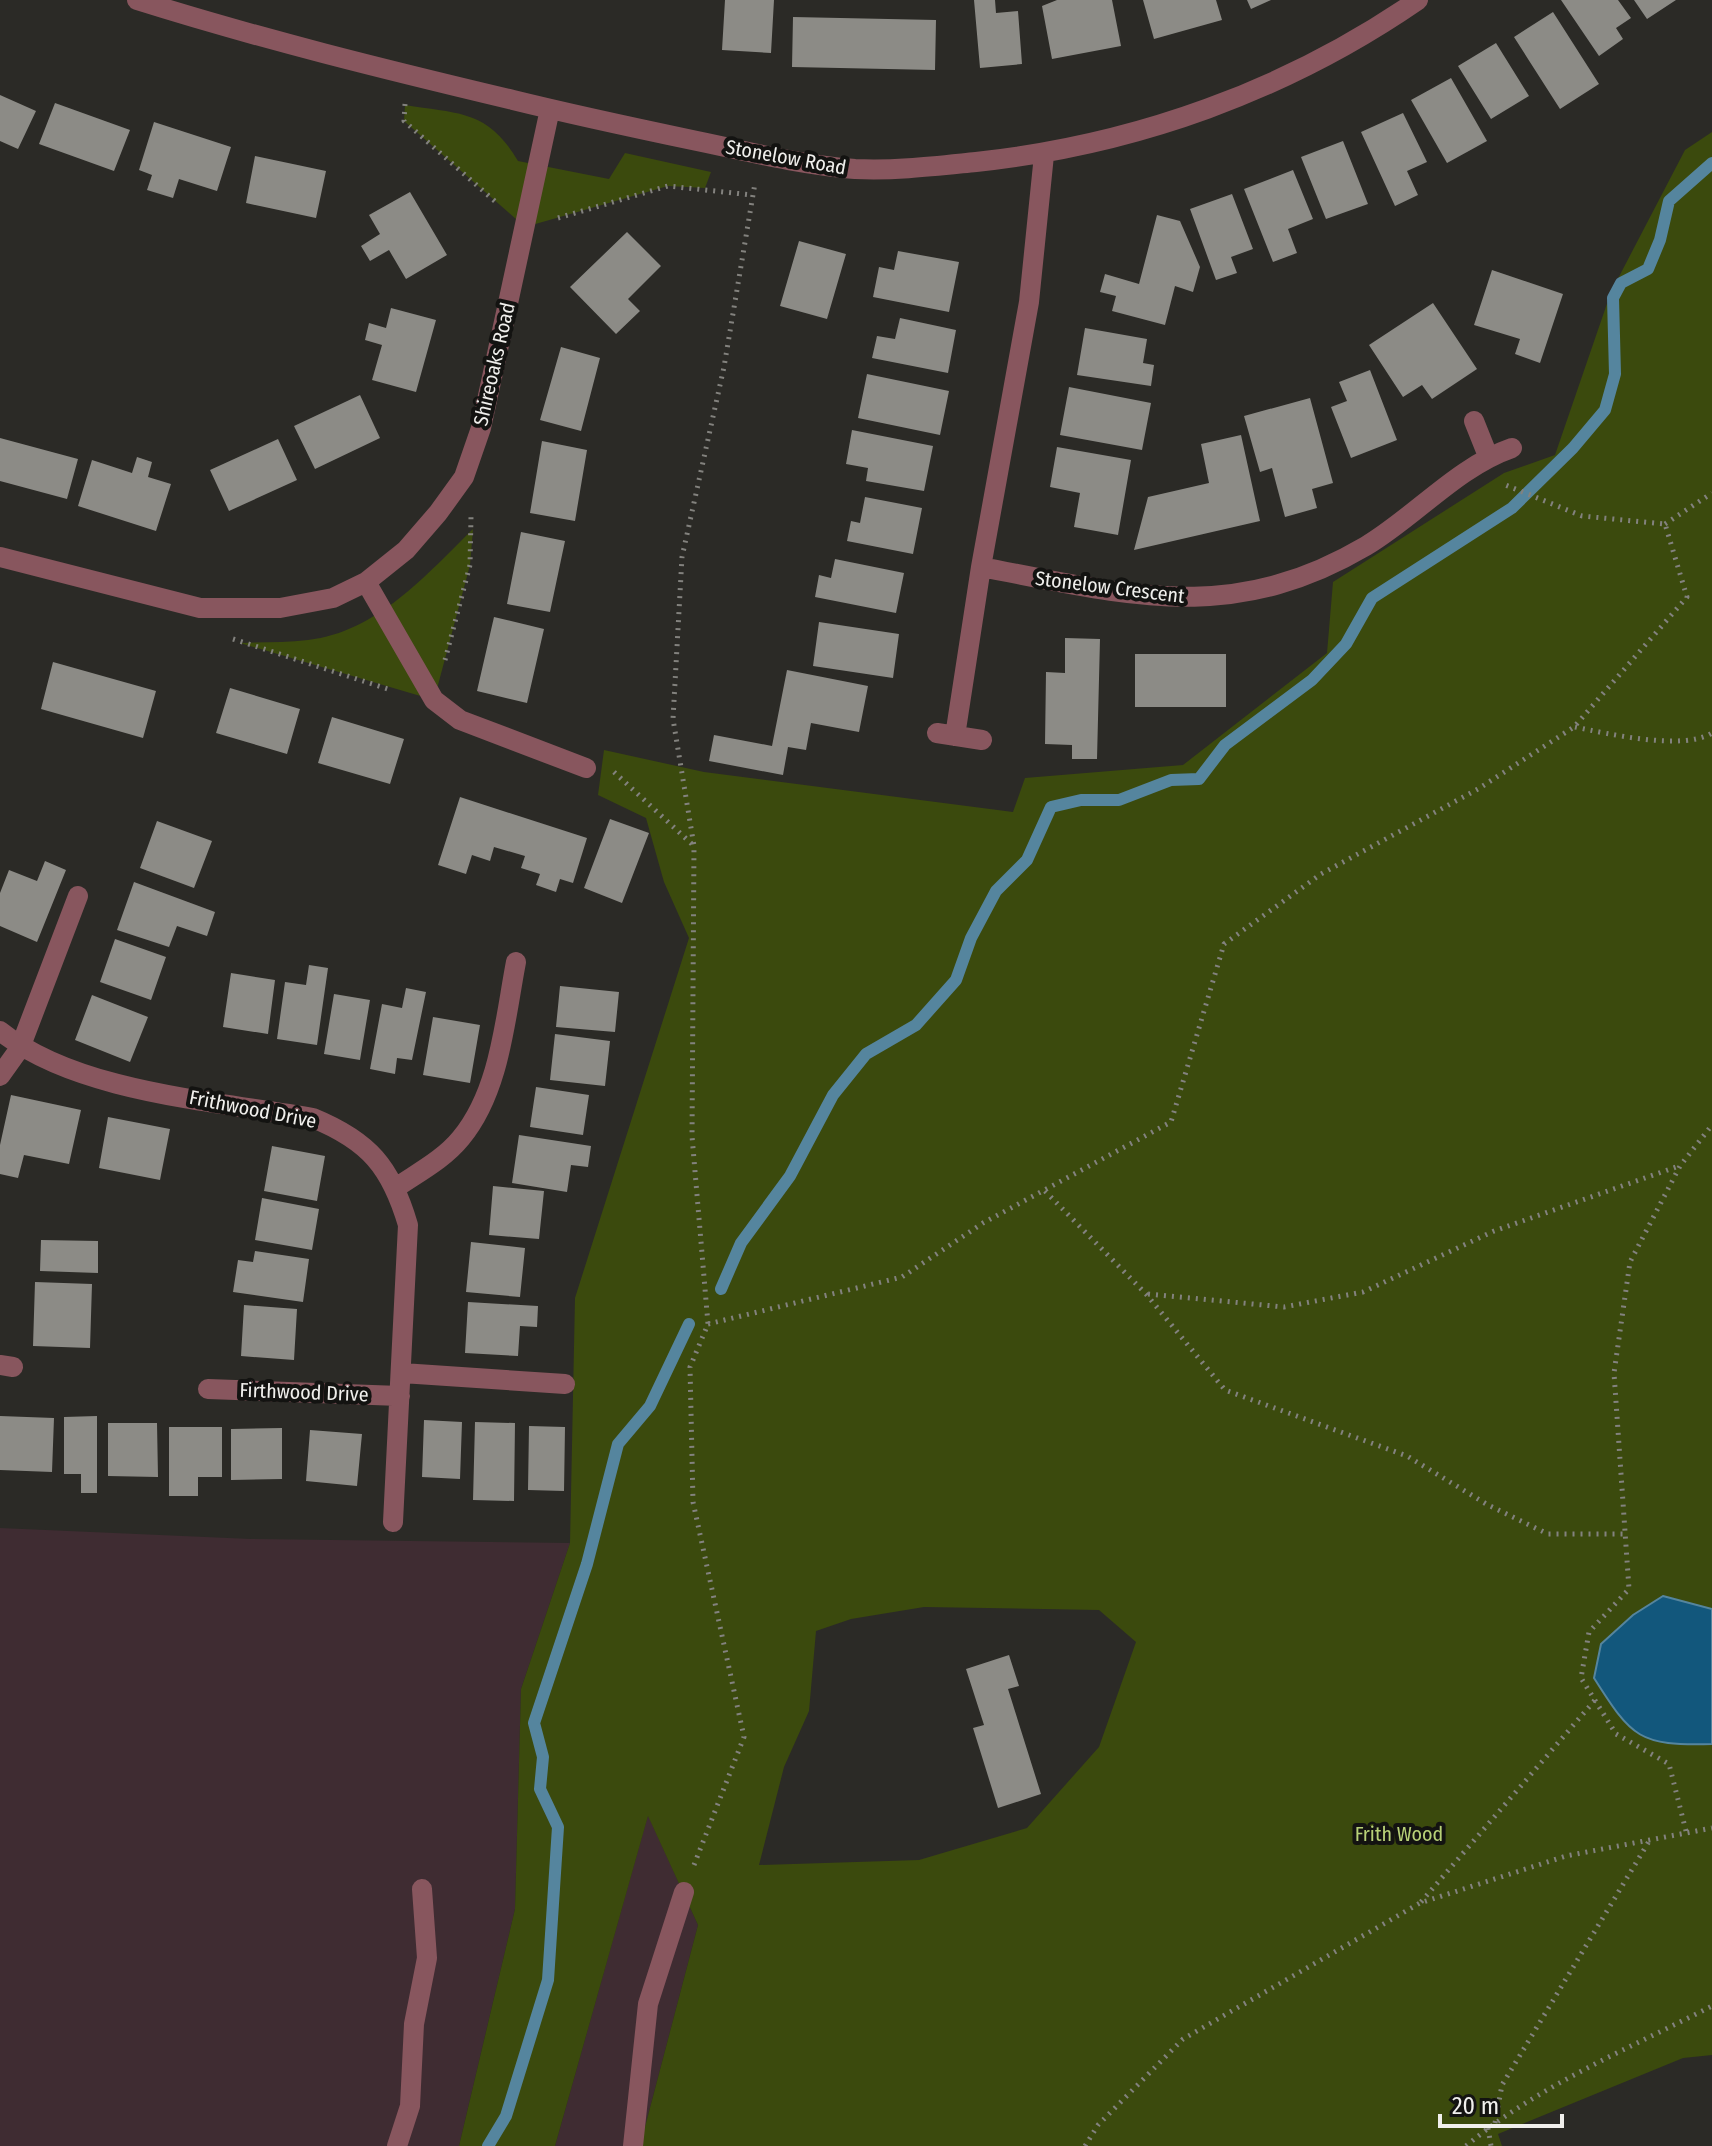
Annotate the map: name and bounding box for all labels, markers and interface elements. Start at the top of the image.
street label: Stonelow Road [724,135,848,179]
street label: Shireoaks Road [468,300,520,428]
street label: Stonelow Crescent [1034,566,1187,608]
street label: Frithwood Drive [187,1085,319,1133]
street label: Firthwood Drive [239,1378,369,1406]
park label: Frith Wood [1355,1822,1443,1846]
scale bar [1440,2078,1562,2128]
text: 20 m [1452,2092,1499,2120]

